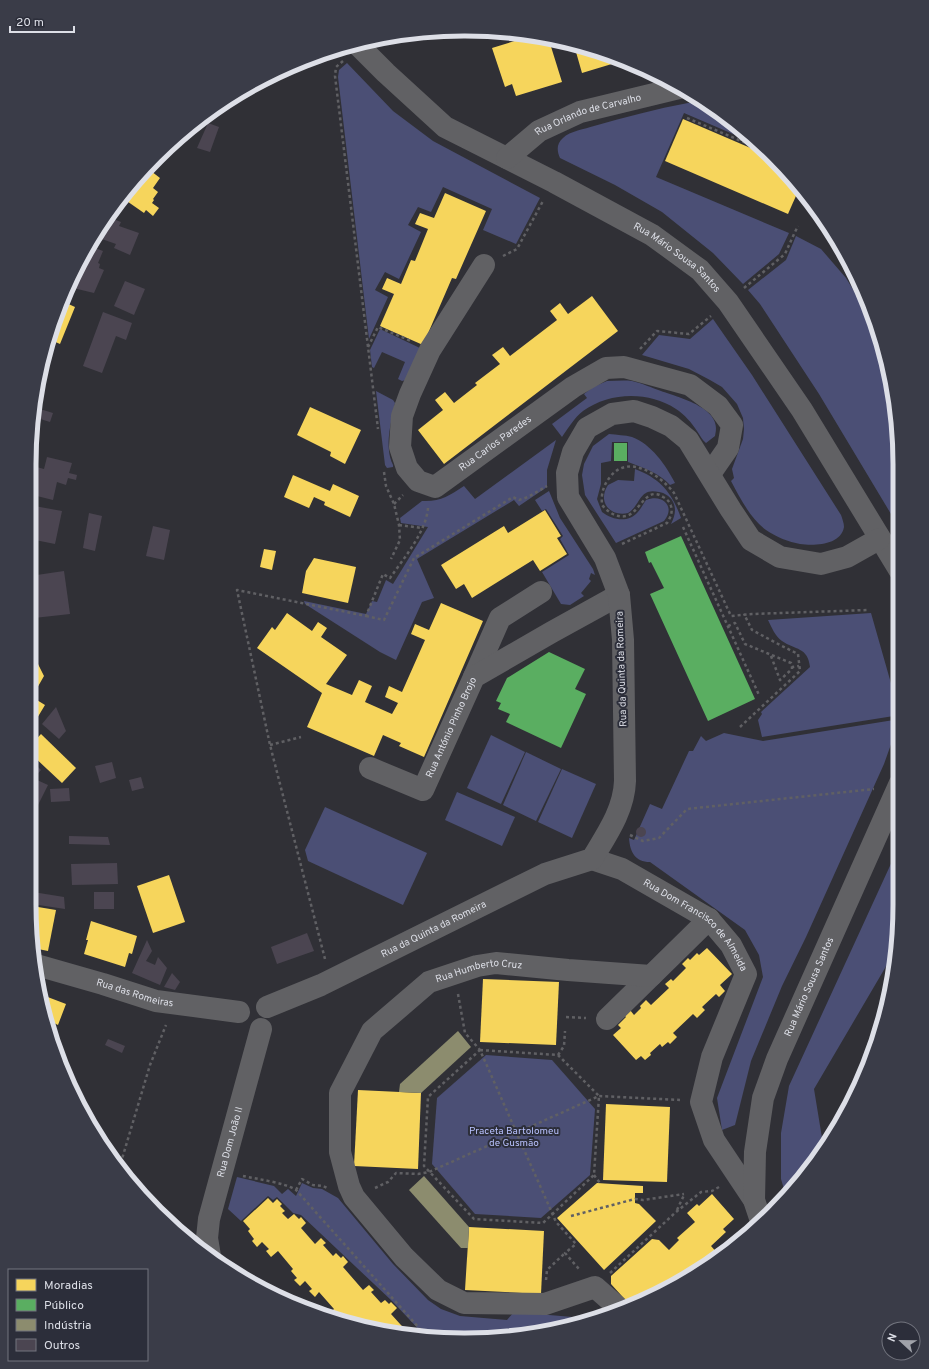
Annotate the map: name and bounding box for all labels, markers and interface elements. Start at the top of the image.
scale bar [10,8,74,34]
text: 20 m [16,15,44,31]
street label: Rua Orlando de Carvalho [532,91,643,138]
street label: Rua Mário Sousa Santos [631,220,723,295]
street label: Rua Carlos Paredes [456,412,534,474]
street label: Rua da Quinta da Romeira [613,611,631,727]
street label: Rua António Pinho Brojo [423,675,480,780]
street label: Rua Dom Francisco de Almeida [641,876,750,974]
street label: Rua da Quinta da Romeira [379,898,489,961]
street label: Rua Mário Sousa Santos [781,935,837,1039]
street label: Rua Humberto Cruz [434,956,523,986]
street label: Rua das Romeiras [95,976,175,1010]
street label: Rua Dom João II [214,1105,246,1179]
park label: Praceta Bartolomeu de Gusmão [469,1125,559,1150]
legend [8,1269,148,1361]
text: Moradias [44,1278,93,1294]
text: Público [44,1298,84,1314]
text: Indústria [44,1318,91,1334]
north arrow [881,1321,921,1361]
text: N [885,1331,901,1344]
text: Outros [44,1338,80,1354]

